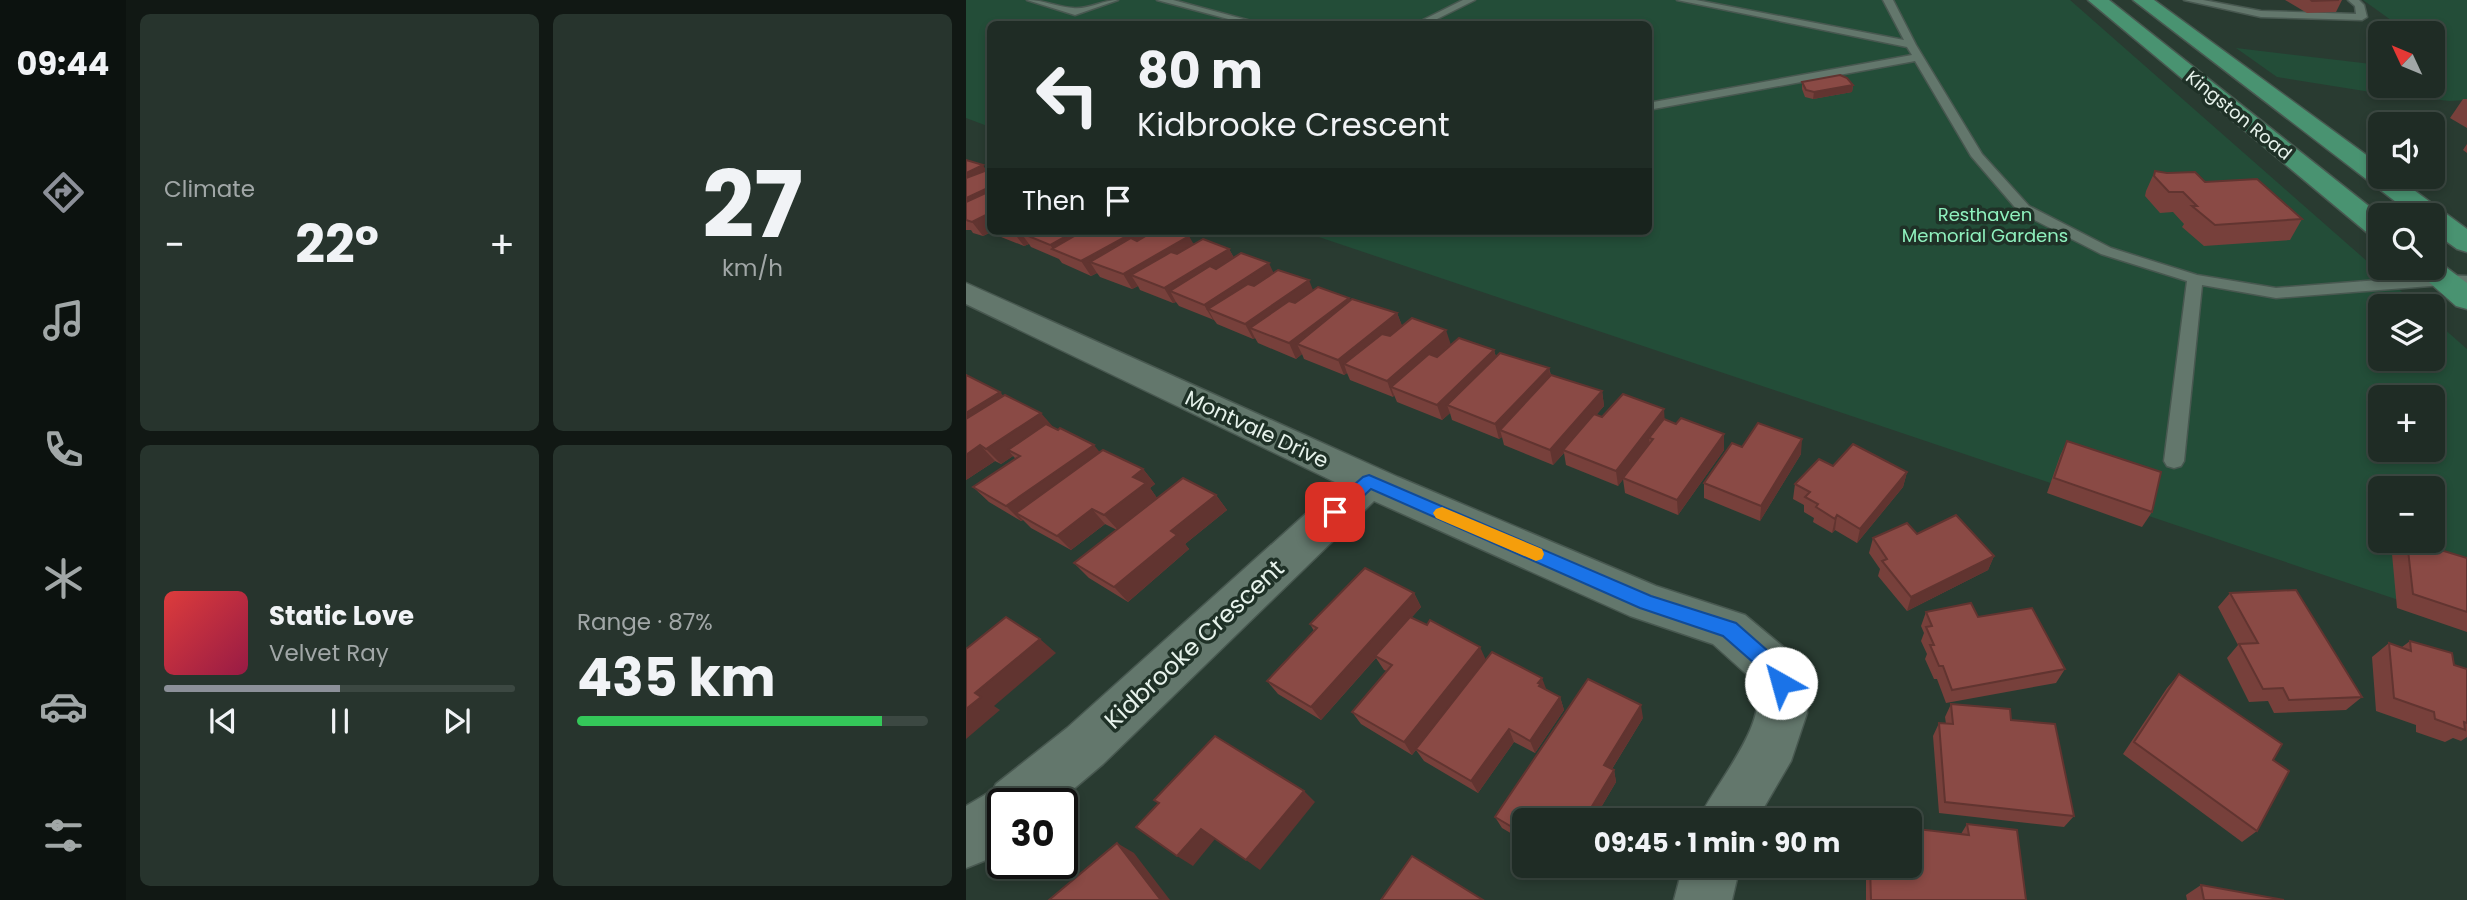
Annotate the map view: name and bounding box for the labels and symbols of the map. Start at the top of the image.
north arrow [2368,21,2445,98]
street label: Kingston Road [2181,65,2297,165]
park label: Resthaven Memorial Gardens [1902,202,2068,248]
street label: Montvale Drive [1181,383,1333,475]
pin [1305,482,1365,542]
street label: Kidbrooke Crescent [1097,552,1291,736]
position arrow [1744,646,1818,720]
speed limit sign: 30 [987,788,1078,879]

